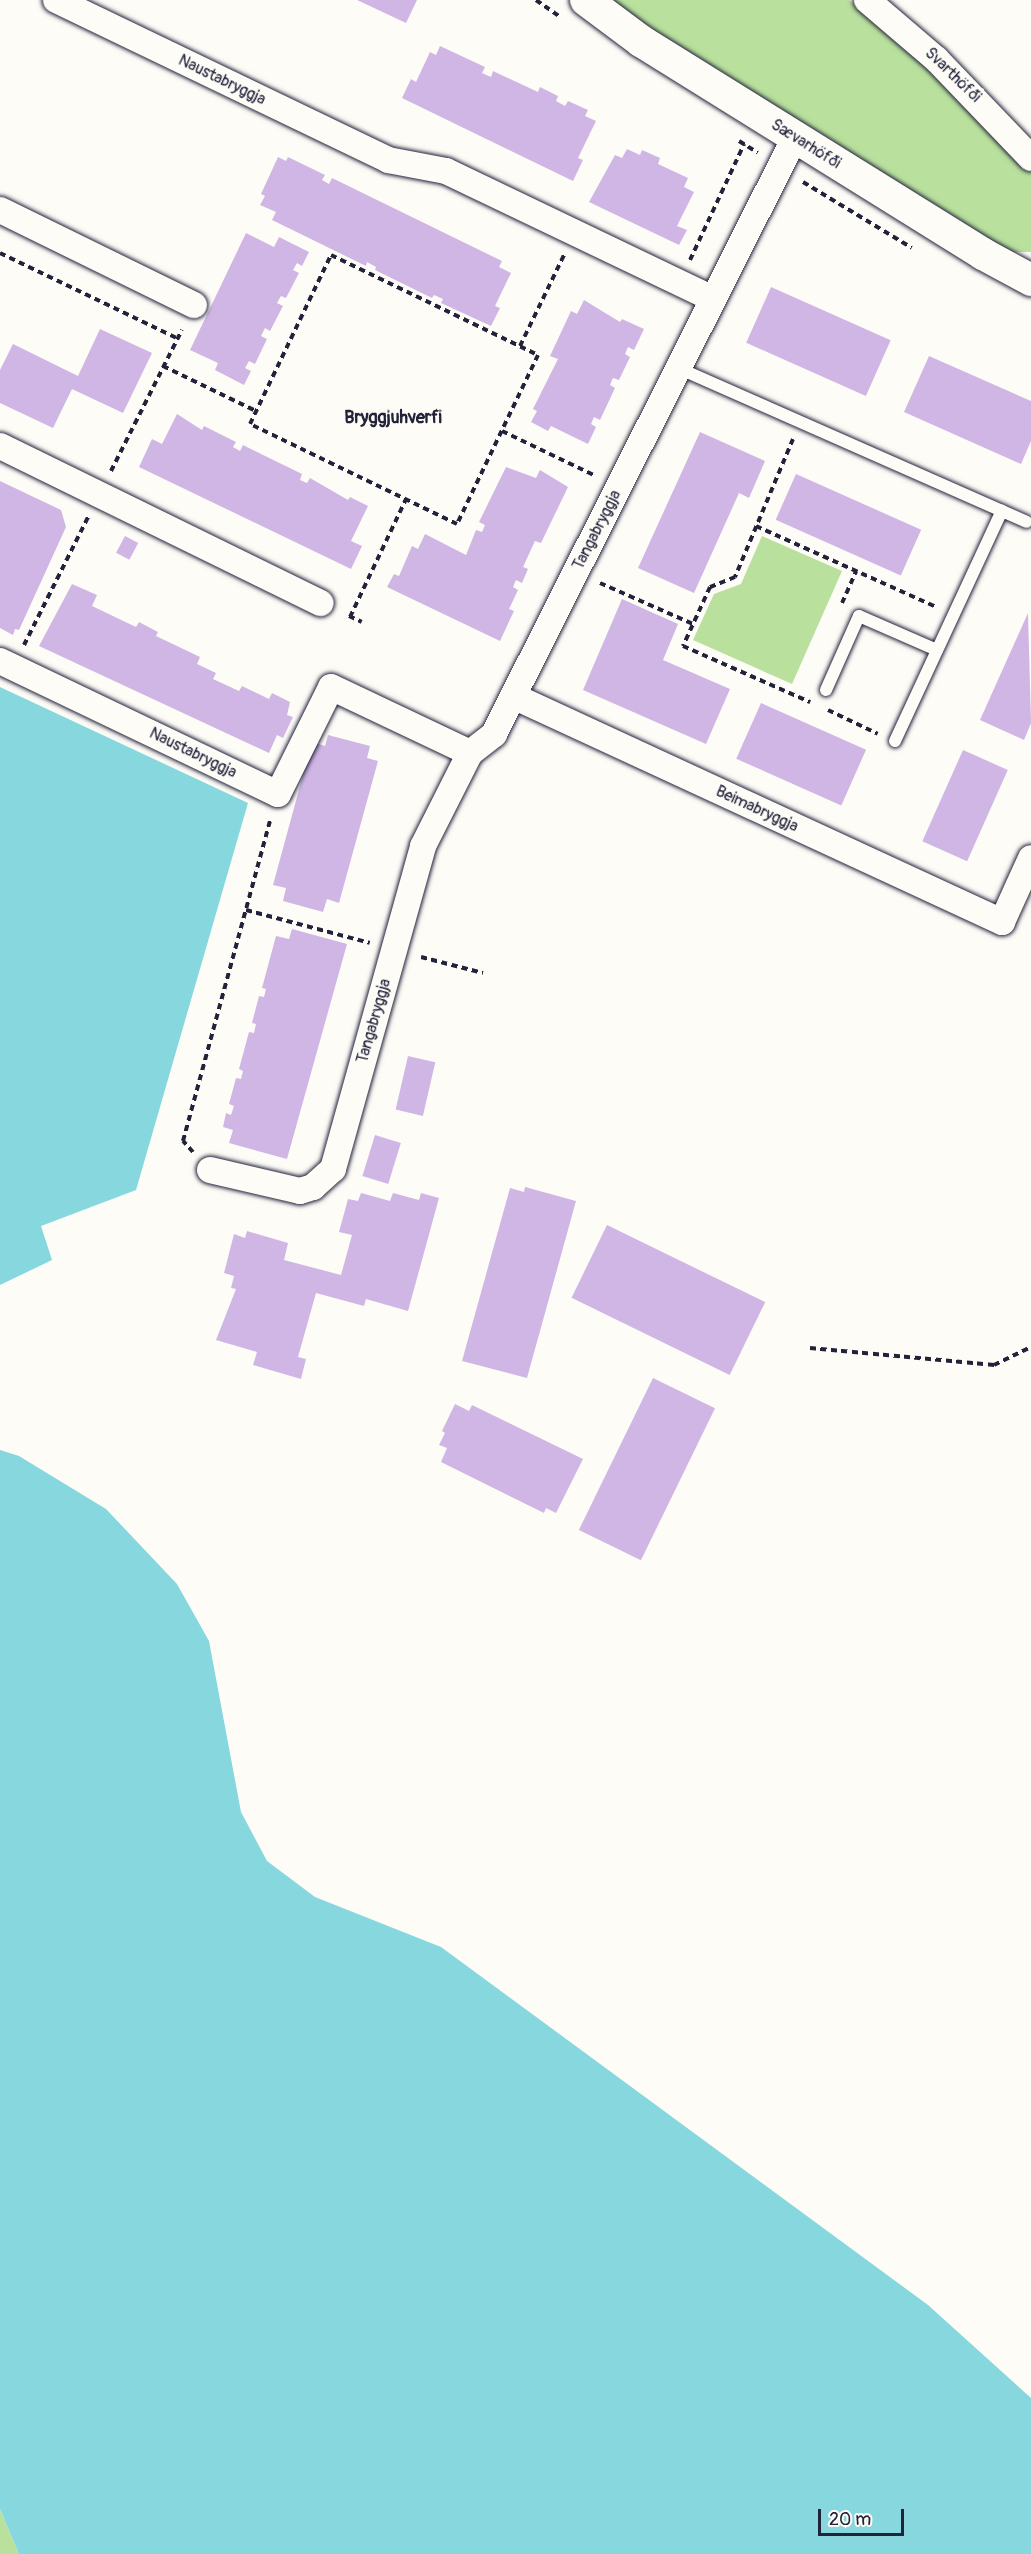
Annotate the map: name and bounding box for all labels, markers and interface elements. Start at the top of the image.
street label: Svarthöfði [921,44,985,106]
street label: Naustabryggja [175,51,269,109]
street label: Sævarhöfði [768,115,844,173]
district label: Bryggjuhverfi [344,407,442,429]
street label: Tangabryggja [569,487,625,573]
street label: Naustabryggja [146,724,240,782]
street label: Beimabryggja [713,782,801,836]
street label: Tangabryggja [353,977,395,1065]
scale bar [821,2497,906,2535]
text: 20 m [829,2508,871,2531]

